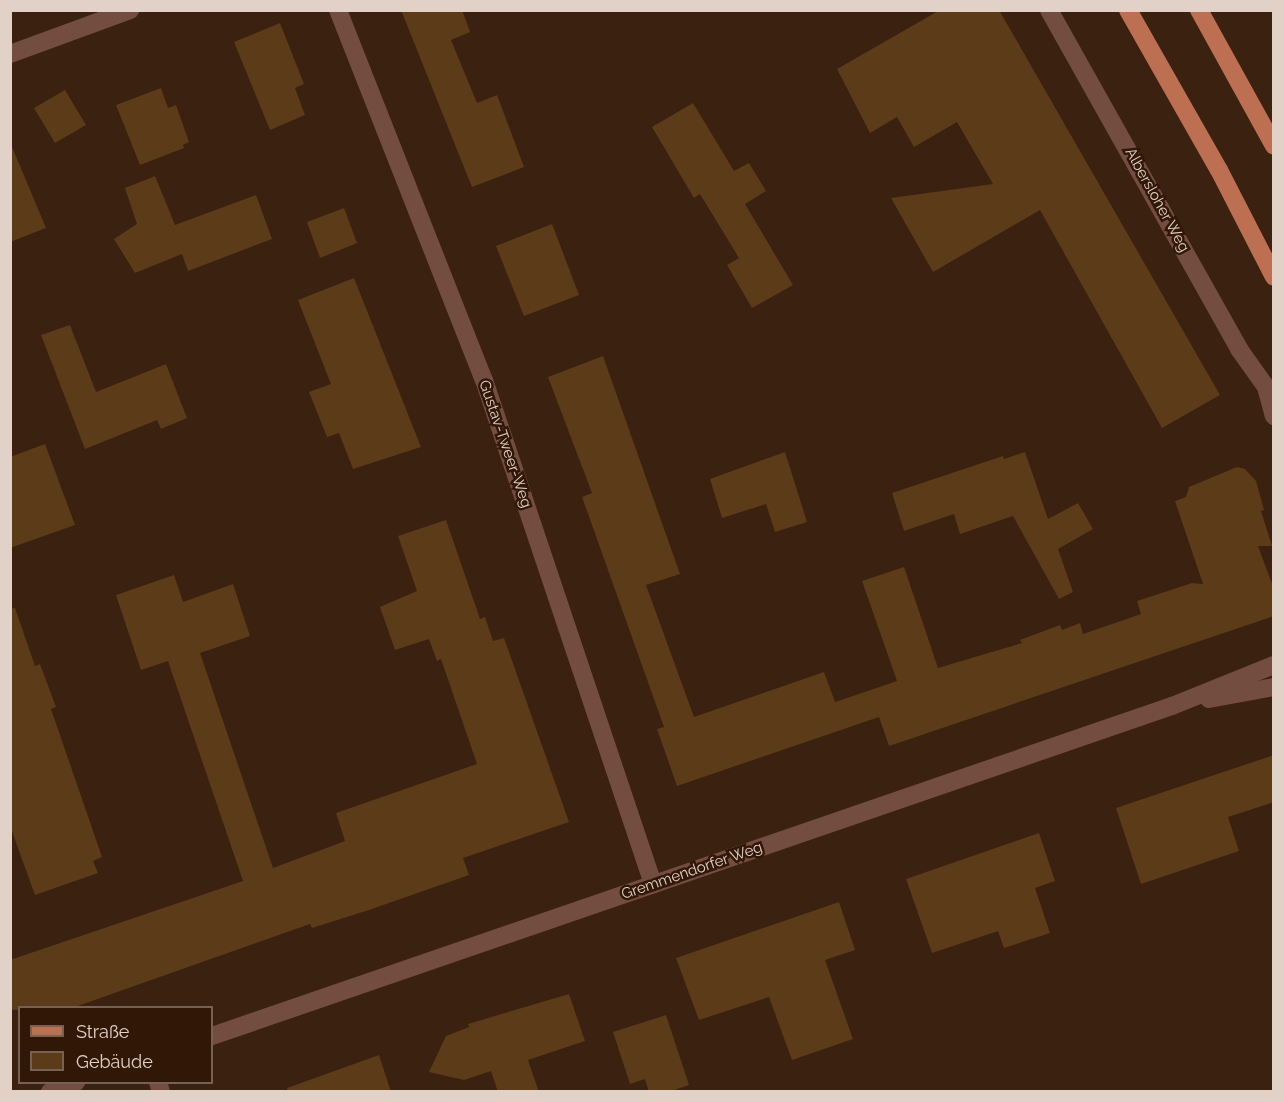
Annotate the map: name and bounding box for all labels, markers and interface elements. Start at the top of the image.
street label: Albersloher Weg [1121,144,1193,256]
street label: Gustav-Tweer-Weg [475,378,535,510]
street label: Gremmendorfer Weg [619,838,765,904]
legend [18,1006,213,1084]
text: Straße [76,1021,129,1042]
text: Gebäude [76,1051,153,1072]

